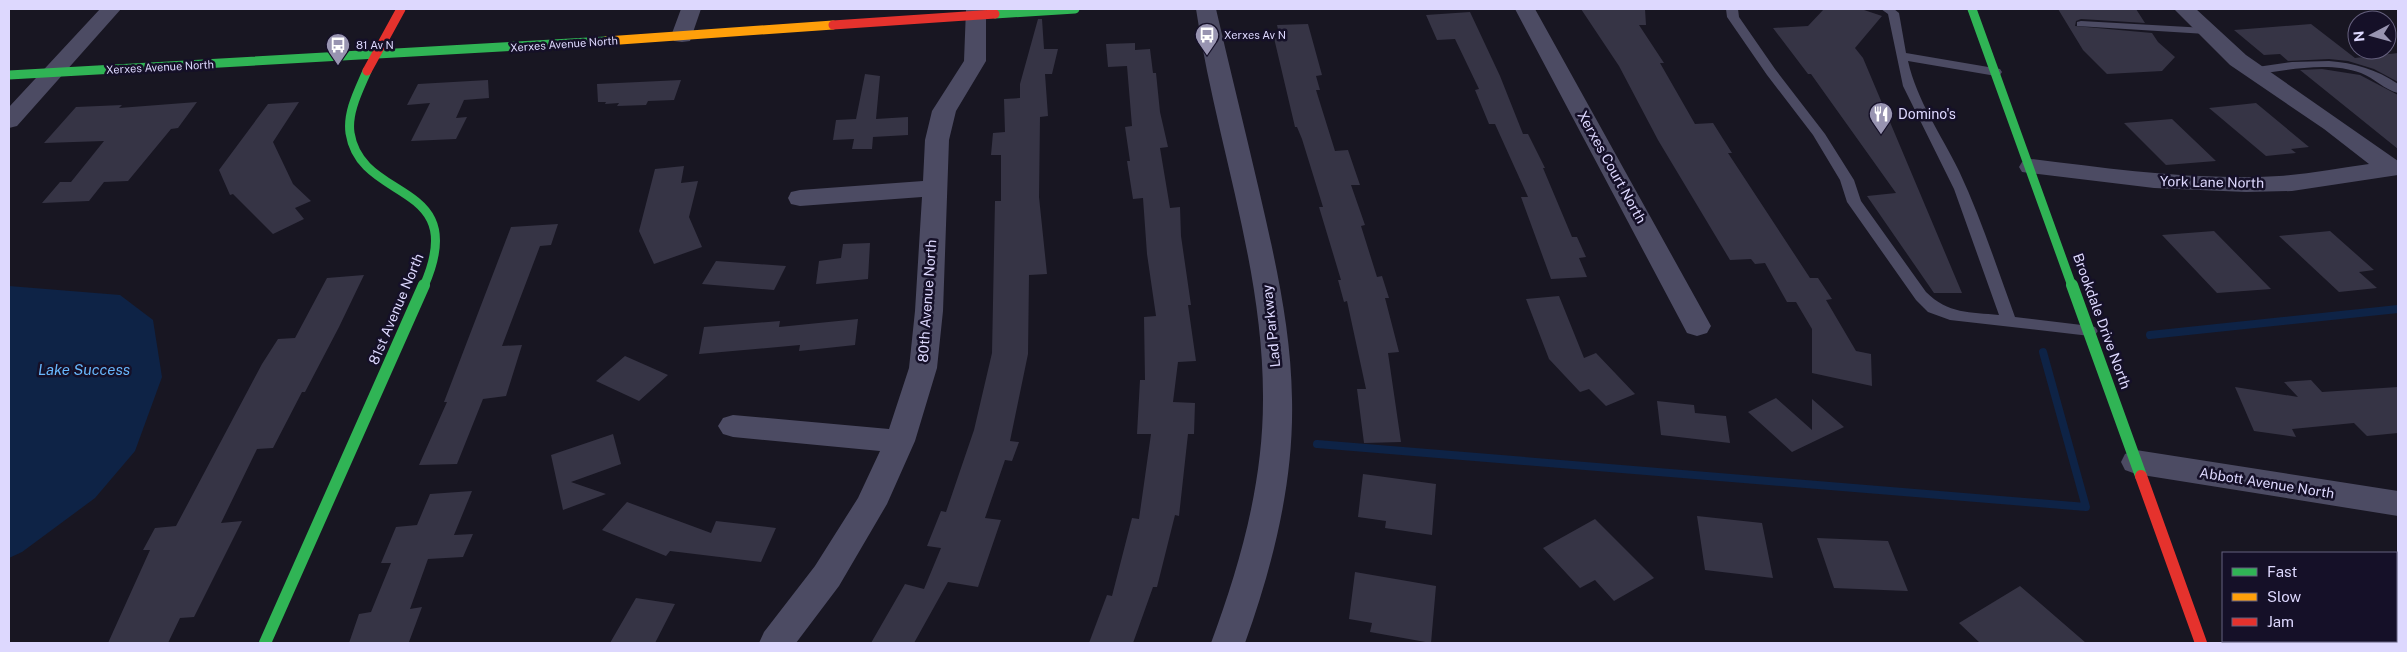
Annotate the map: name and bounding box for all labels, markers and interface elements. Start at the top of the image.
north arrow [2347,10,2397,60]
bus stop icon: Xerxes Av N [1194,22,1220,56]
place label: Xerxes Av N [1224,29,1286,41]
text: N [2351,30,2368,43]
bus stop icon: 81 Av N [325,32,351,66]
street label: Xerxes Avenue North [510,34,618,54]
place label: 81 Av N [356,39,394,51]
street label: Xerxes Avenue North [106,58,214,76]
restaurant icon: Domino's [1868,101,1894,135]
place label: Domino's [1898,106,1956,122]
street label: Xerxes Court North [1574,108,1650,226]
street label: York Lane North [2160,173,2264,191]
street label: 80th Avenue North [915,239,939,363]
street label: 81st Avenue North [365,251,427,367]
street label: Brookdale Drive North [2070,251,2134,391]
street label: Lad Parkway [1259,283,1283,368]
water label: Lake Success [38,361,130,378]
street label: Abbott Avenue North [2198,464,2336,502]
legend [2222,552,2397,642]
text: Fast [2267,563,2297,580]
text: Slow [2267,588,2302,605]
text: Jam [2267,613,2294,630]

